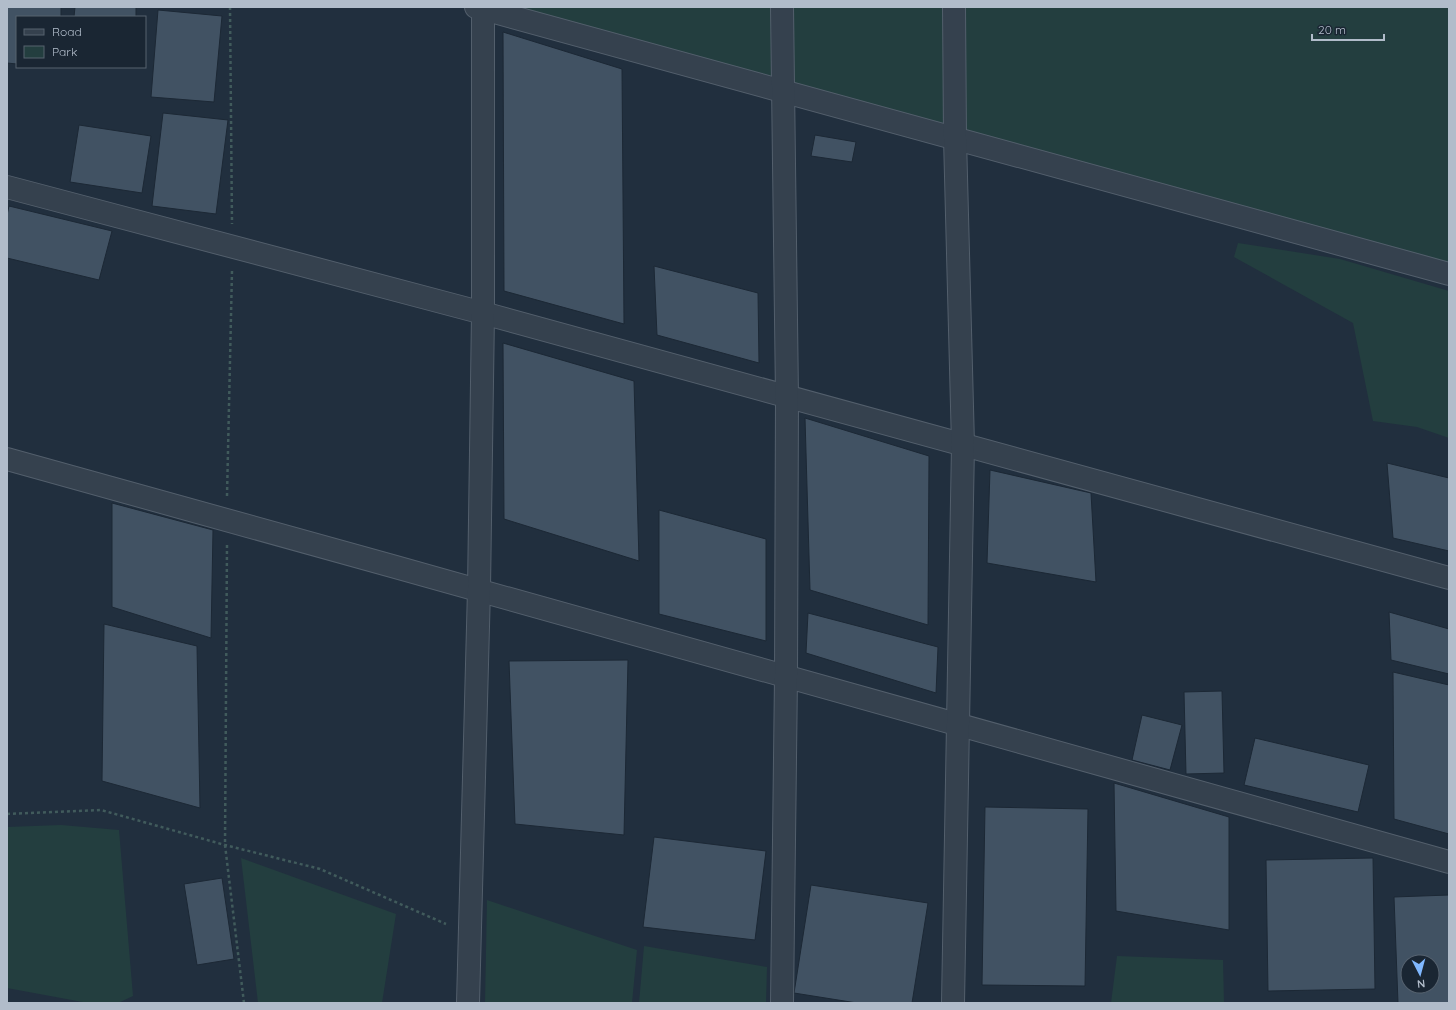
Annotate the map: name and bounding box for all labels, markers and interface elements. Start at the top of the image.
legend [16,16,146,68]
scale bar [1312,16,1384,42]
text: 20 m [1318,22,1346,37]
text: Road [52,24,82,39]
text: Park [52,44,77,59]
north arrow [1400,954,1440,994]
text: N [1416,977,1426,991]

